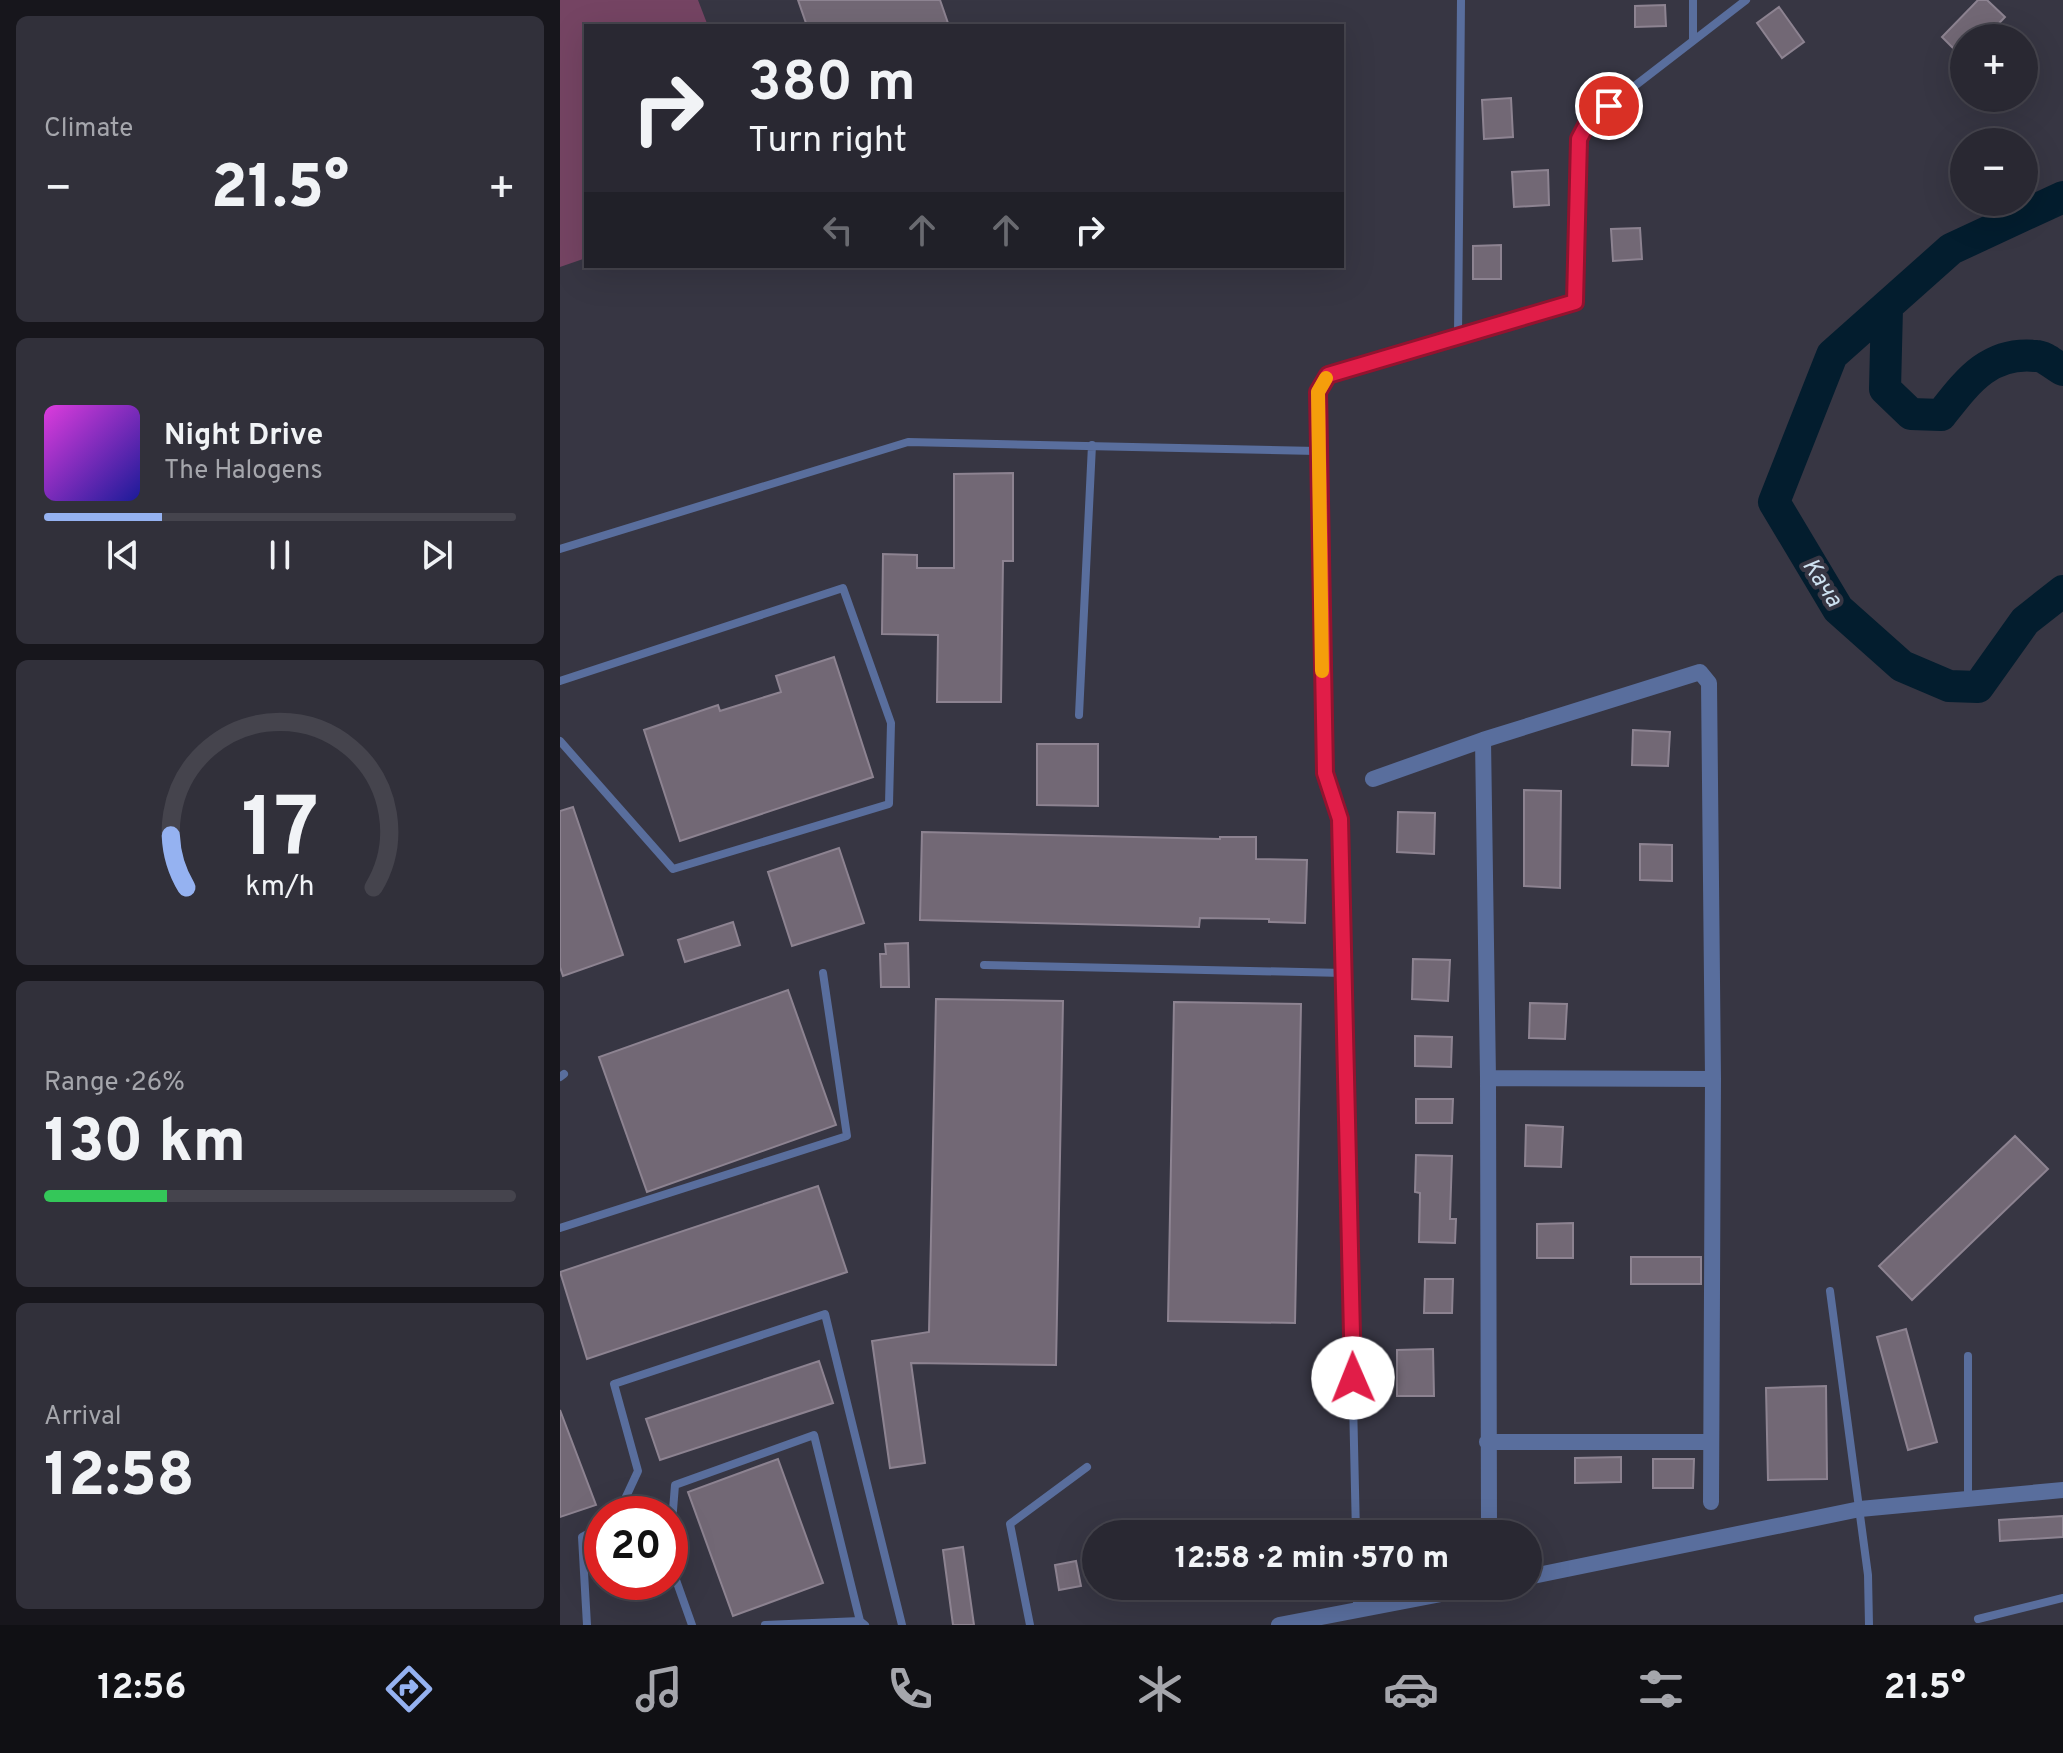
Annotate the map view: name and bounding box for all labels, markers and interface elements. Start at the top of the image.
map controls [1950,24,2038,216]
button: + [1950,24,2038,112]
text: 380 m [748,50,916,120]
icon: right [616,56,720,160]
pin [1575,72,1643,140]
icon: arrive [1587,84,1631,128]
text: Climate [44,113,133,146]
text: Turn right [748,119,907,165]
button: − [1950,128,2038,216]
text: 21.5° [211,153,349,229]
text: − [44,163,72,219]
text: + [488,163,516,219]
icon: left [816,208,860,252]
icon: ahead [900,208,944,252]
icon: ahead [984,208,1028,252]
icon: right [1068,208,1112,252]
text: Night Drive [164,418,323,455]
text: The Halogens [164,455,323,488]
icon: previous [101,533,145,577]
icon: pause [258,533,302,577]
icon: next [415,533,459,577]
water label: Кача [1795,553,1848,614]
text: 17 [241,781,319,886]
text: km/h [245,871,315,907]
text: Range · 26% [44,1067,185,1100]
text: 130 km [44,1107,246,1183]
position arrow [1311,1336,1395,1420]
text: Arrival [44,1401,122,1434]
text: 12:58 [44,1441,195,1517]
speed limit sign: 20 [584,1496,688,1600]
text: 12:58 · 2 min · 570 m [1175,1541,1449,1578]
icon: directions [381,1661,437,1717]
icon: music [631,1661,687,1717]
icon: phone [882,1661,938,1717]
icon: climate [1132,1661,1188,1717]
icon: car [1383,1661,1439,1717]
icon: filters [1633,1661,1689,1717]
text: 12:56 [97,1666,186,1712]
text: 21.5° [1883,1666,1966,1712]

